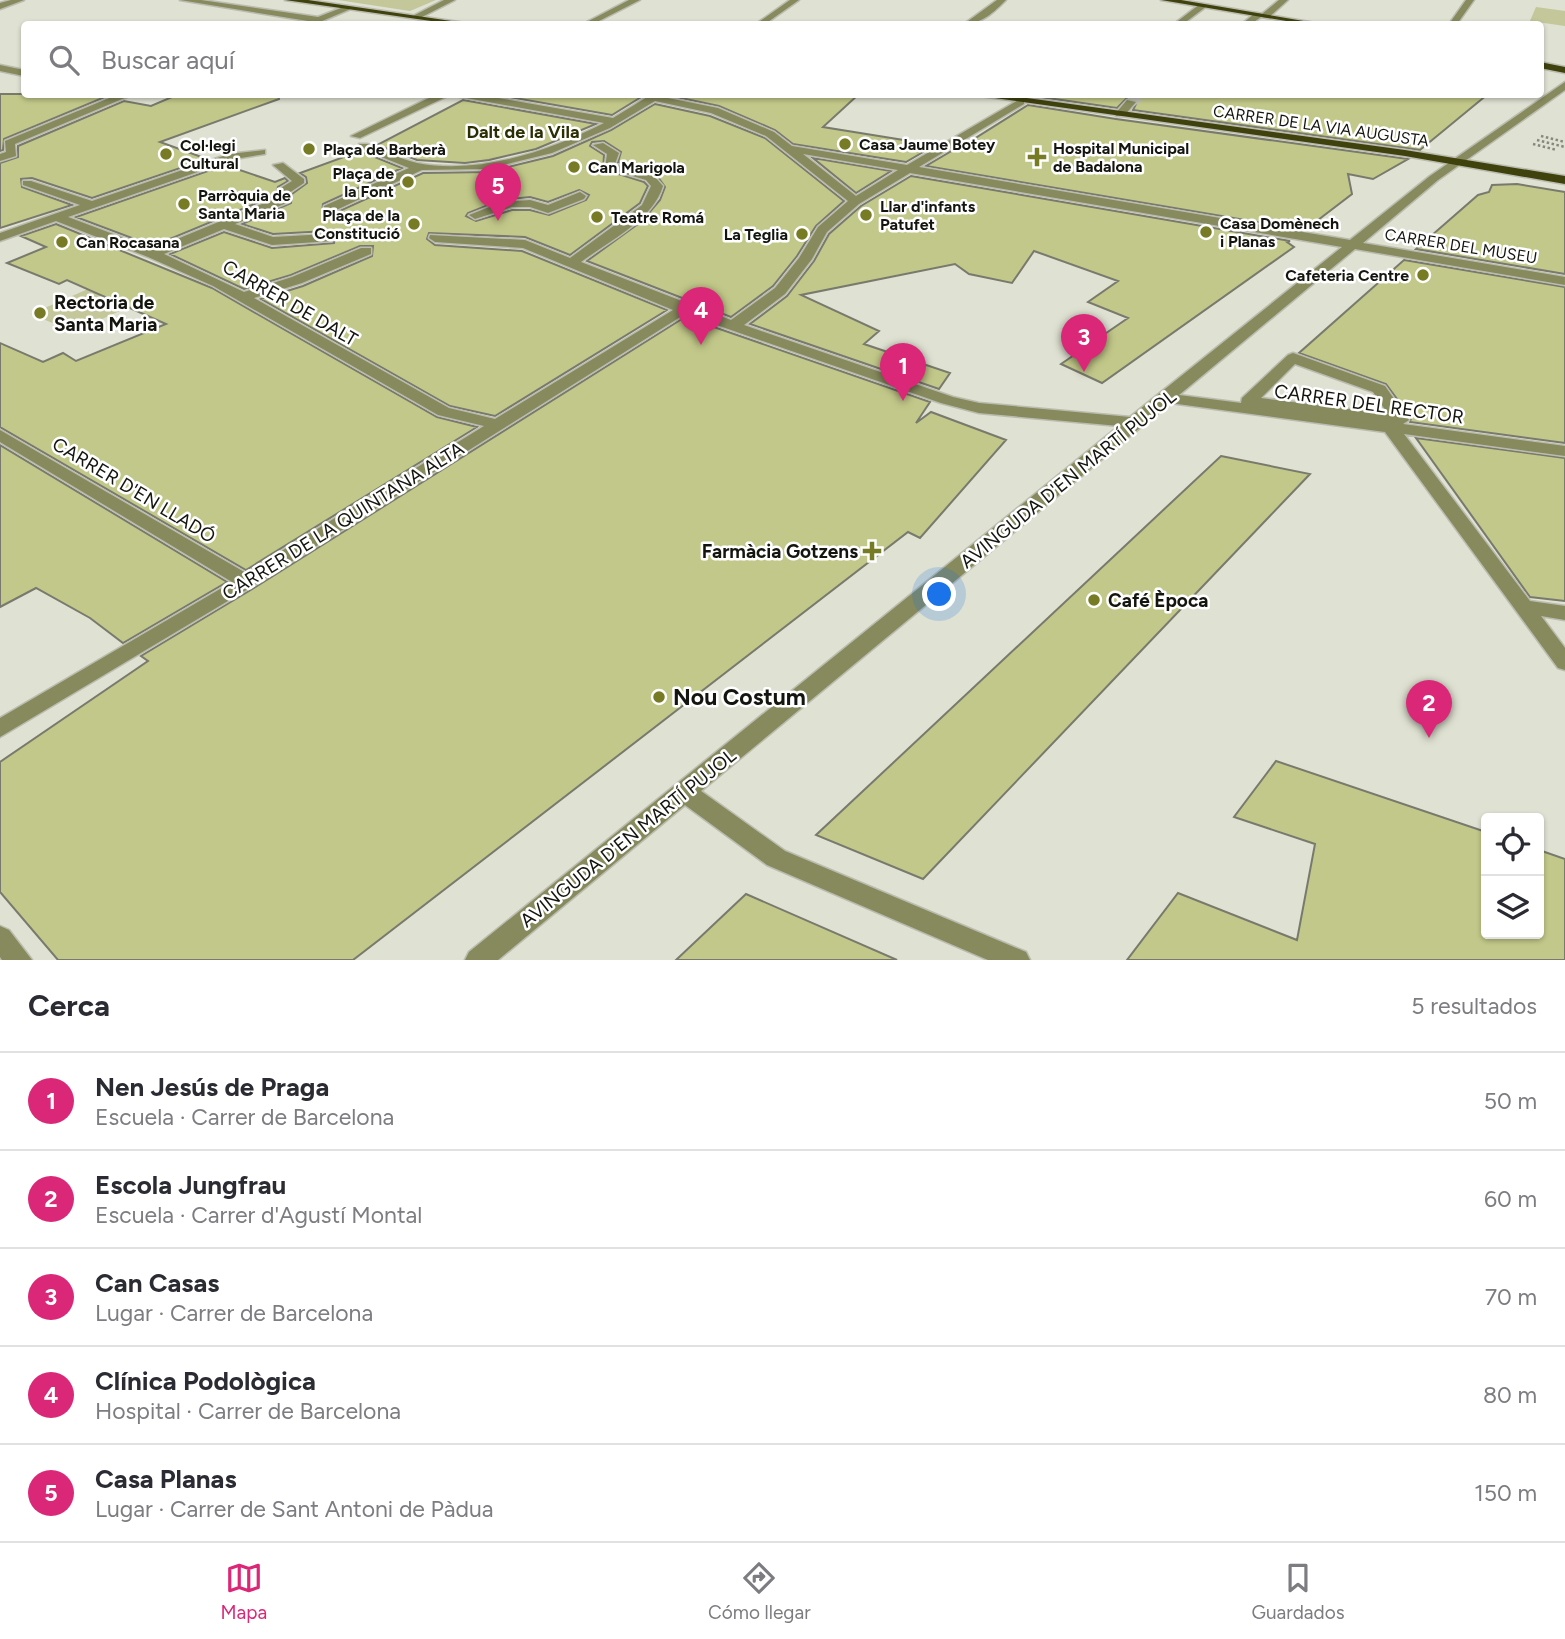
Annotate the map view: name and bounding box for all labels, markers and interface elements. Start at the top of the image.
search box [21,21,1544,98]
icon: search [45,41,83,79]
text: Buscar aquí [101,44,235,76]
street label: CARRER DE LA VIA AUGUSTA [1212,101,1430,151]
district label: Dalt de la Vila [466,121,580,143]
place label: Casa Jaume Botey [859,135,996,154]
place label: Col·legi Cultural [180,136,239,173]
marker: Casa Jaume Botey [837,136,853,152]
place label: Hospital Municipal de Badalona [1053,139,1189,176]
place label: Plaça de Barberà [323,140,446,159]
marker: Plaça de Barberà [301,141,317,157]
marker: Col·legi Cultural [158,146,174,162]
marker: Hospital Municipal de Badalona [1027,147,1047,167]
place label: Can Marigola [588,158,685,177]
marker: Can Marigola [566,159,582,175]
pin: 5 [475,163,521,221]
place label: Plaça de la Font [332,164,394,201]
marker: Plaça de la Font [400,174,416,190]
place label: Parròquia de Santa Maria [198,186,291,223]
marker: Parròquia de Santa Maria [176,196,192,212]
place label: Llar d'infants Patufet [880,197,976,234]
place label: Plaça de la Constitució [314,206,400,243]
marker: Llar d'infants Patufet [858,207,874,223]
place label: Teatre Romá [611,208,704,227]
marker: Teatre Romá [589,209,605,225]
place label: Casa Domènech i Planas [1220,214,1339,251]
marker: Plaça de la Constitució [406,216,422,232]
marker: Casa Domènech i Planas [1198,224,1214,240]
place label: La Teglia [724,225,788,244]
street label: CARRER DEL MUSEU [1383,225,1539,267]
marker: La Teglia [794,226,810,242]
place label: Can Rocasana [76,233,180,252]
marker: Can Rocasana [54,234,70,250]
street label: CARRER DE DALT [218,255,362,351]
place label: Cafeteria Centre [1285,266,1409,285]
marker: Cafeteria Centre [1415,267,1431,283]
pin: 4 [678,287,724,345]
place label: Rectoria de Santa Maria [54,291,157,336]
marker: Rectoria de Santa Maria [32,305,48,321]
pin: 3 [1061,314,1107,372]
pin: 1 [880,343,926,401]
street label: CARRER DEL RECTOR [1273,379,1465,429]
street label: AVINGUDA D'EN MARTÍ PUJOL [955,385,1181,573]
street label: CARRER D'EN LLADÓ [48,432,220,548]
street label: CARRER DE LA QUINTANA ALTA [218,437,468,605]
place label: Farmàcia Gotzens [702,540,858,563]
marker: Farmàcia Gotzens [864,543,880,559]
your location [922,577,956,611]
place label: Café Època [1108,589,1208,612]
marker: Café Època [1086,592,1102,608]
pin: 2 [1406,680,1452,738]
place label: Nou Costum [673,683,806,711]
marker: Nou Costum [651,689,667,705]
street label: AVINGUDA D'EN MARTÍ PUJOL [515,744,741,932]
map controls [1481,813,1544,939]
button: locate [1481,813,1544,876]
button: layers [1481,876,1544,939]
text: Cerca [28,987,110,1024]
text: 5 resultados [1411,992,1537,1020]
text: Nen Jesús de Praga [95,1071,329,1103]
text: 1 [46,1087,56,1115]
text: 50 m [1484,1087,1537,1115]
text: Escuela · Carrer de Barcelona [95,1103,394,1131]
text: Escola Jungfrau [95,1169,286,1201]
text: 2 [44,1185,58,1213]
text: 60 m [1484,1185,1537,1213]
text: Escuela · Carrer d'Agustí Montal [95,1201,422,1229]
text: Can Casas [95,1267,219,1299]
text: 3 [45,1283,57,1311]
text: 70 m [1485,1283,1537,1311]
text: Lugar · Carrer de Barcelona [95,1299,373,1327]
text: Clínica Podològica [95,1365,316,1397]
text: 4 [44,1381,58,1409]
text: 80 m [1483,1381,1537,1409]
text: Hospital · Carrer de Barcelona [95,1397,401,1425]
text: Casa Planas [95,1463,237,1495]
text: 5 [44,1479,58,1507]
text: 150 m [1474,1479,1537,1507]
text: Lugar · Carrer de Sant Antoni de Pàdua [95,1495,493,1523]
tab: Mapa [220,1559,267,1624]
tab: Cómo llegar [708,1559,811,1624]
tab: Guardados [1252,1559,1345,1624]

